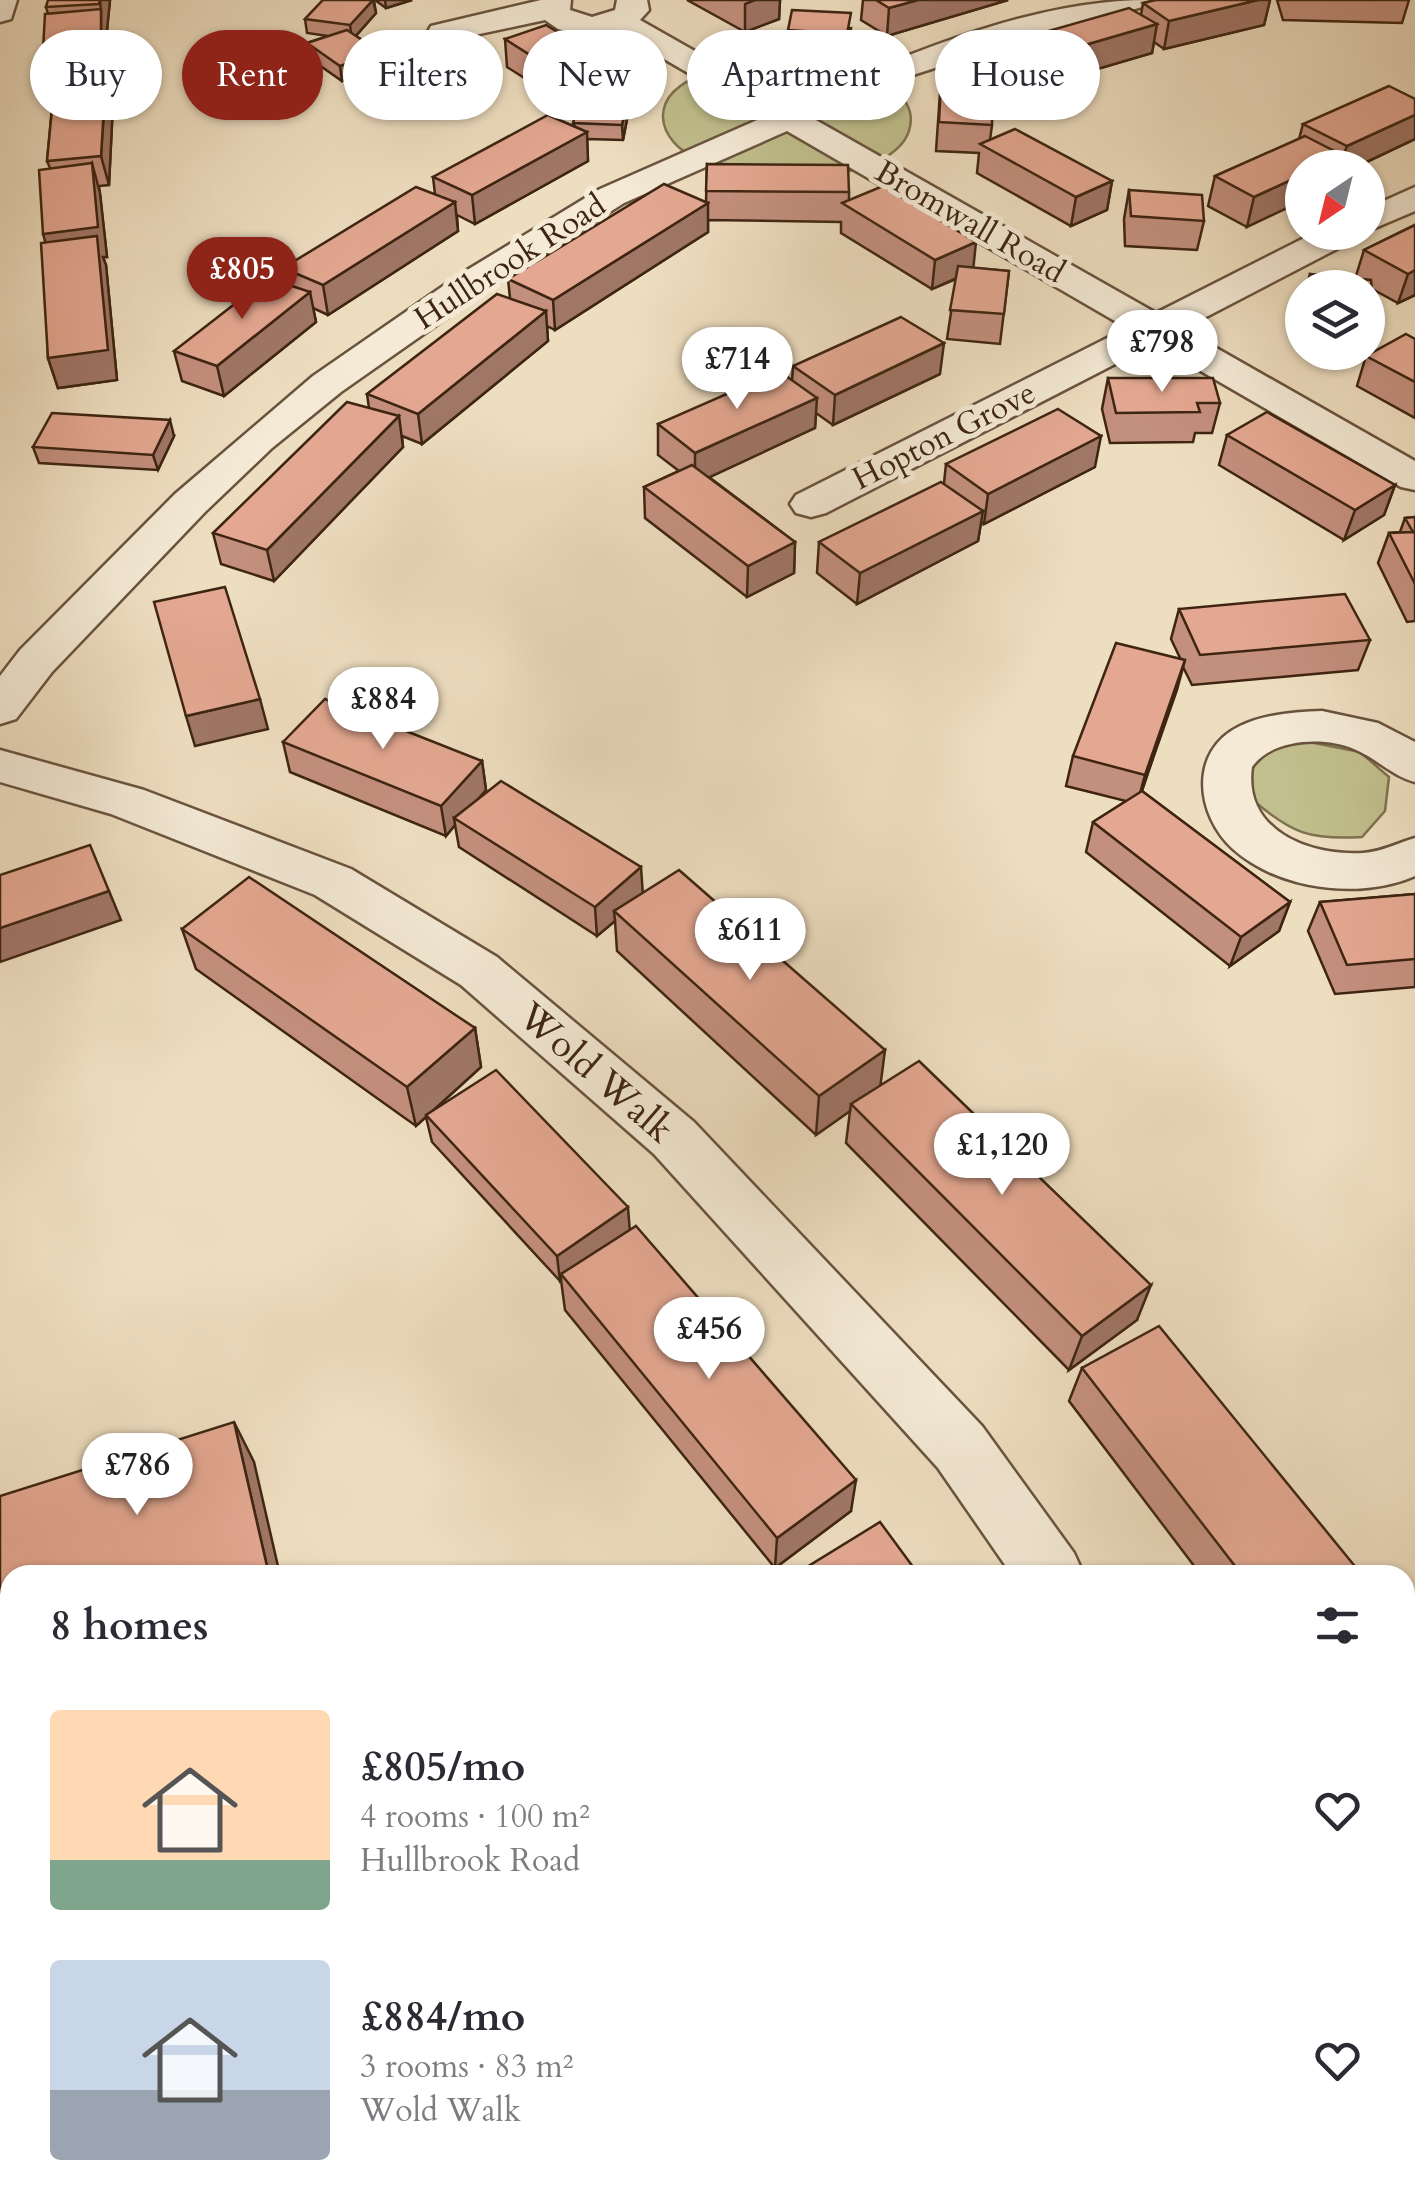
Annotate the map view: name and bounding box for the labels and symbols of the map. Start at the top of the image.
street label: Bromwall Road [867,150,1073,294]
north arrow [1285,150,1385,250]
street label: Hullbrook Road [406,184,614,340]
pin: £805 [183,237,301,322]
pin: £798 [1103,310,1221,395]
pin: £714 [678,327,796,412]
street label: Hopton Grove [845,371,1043,501]
pin: £884 [324,667,442,752]
pin: £611 [691,898,809,983]
street label: Wold Walk [506,990,686,1156]
pin: £1,120 [921,1113,1083,1198]
pin: £456 [650,1297,768,1382]
pin: £786 [78,1433,196,1518]

